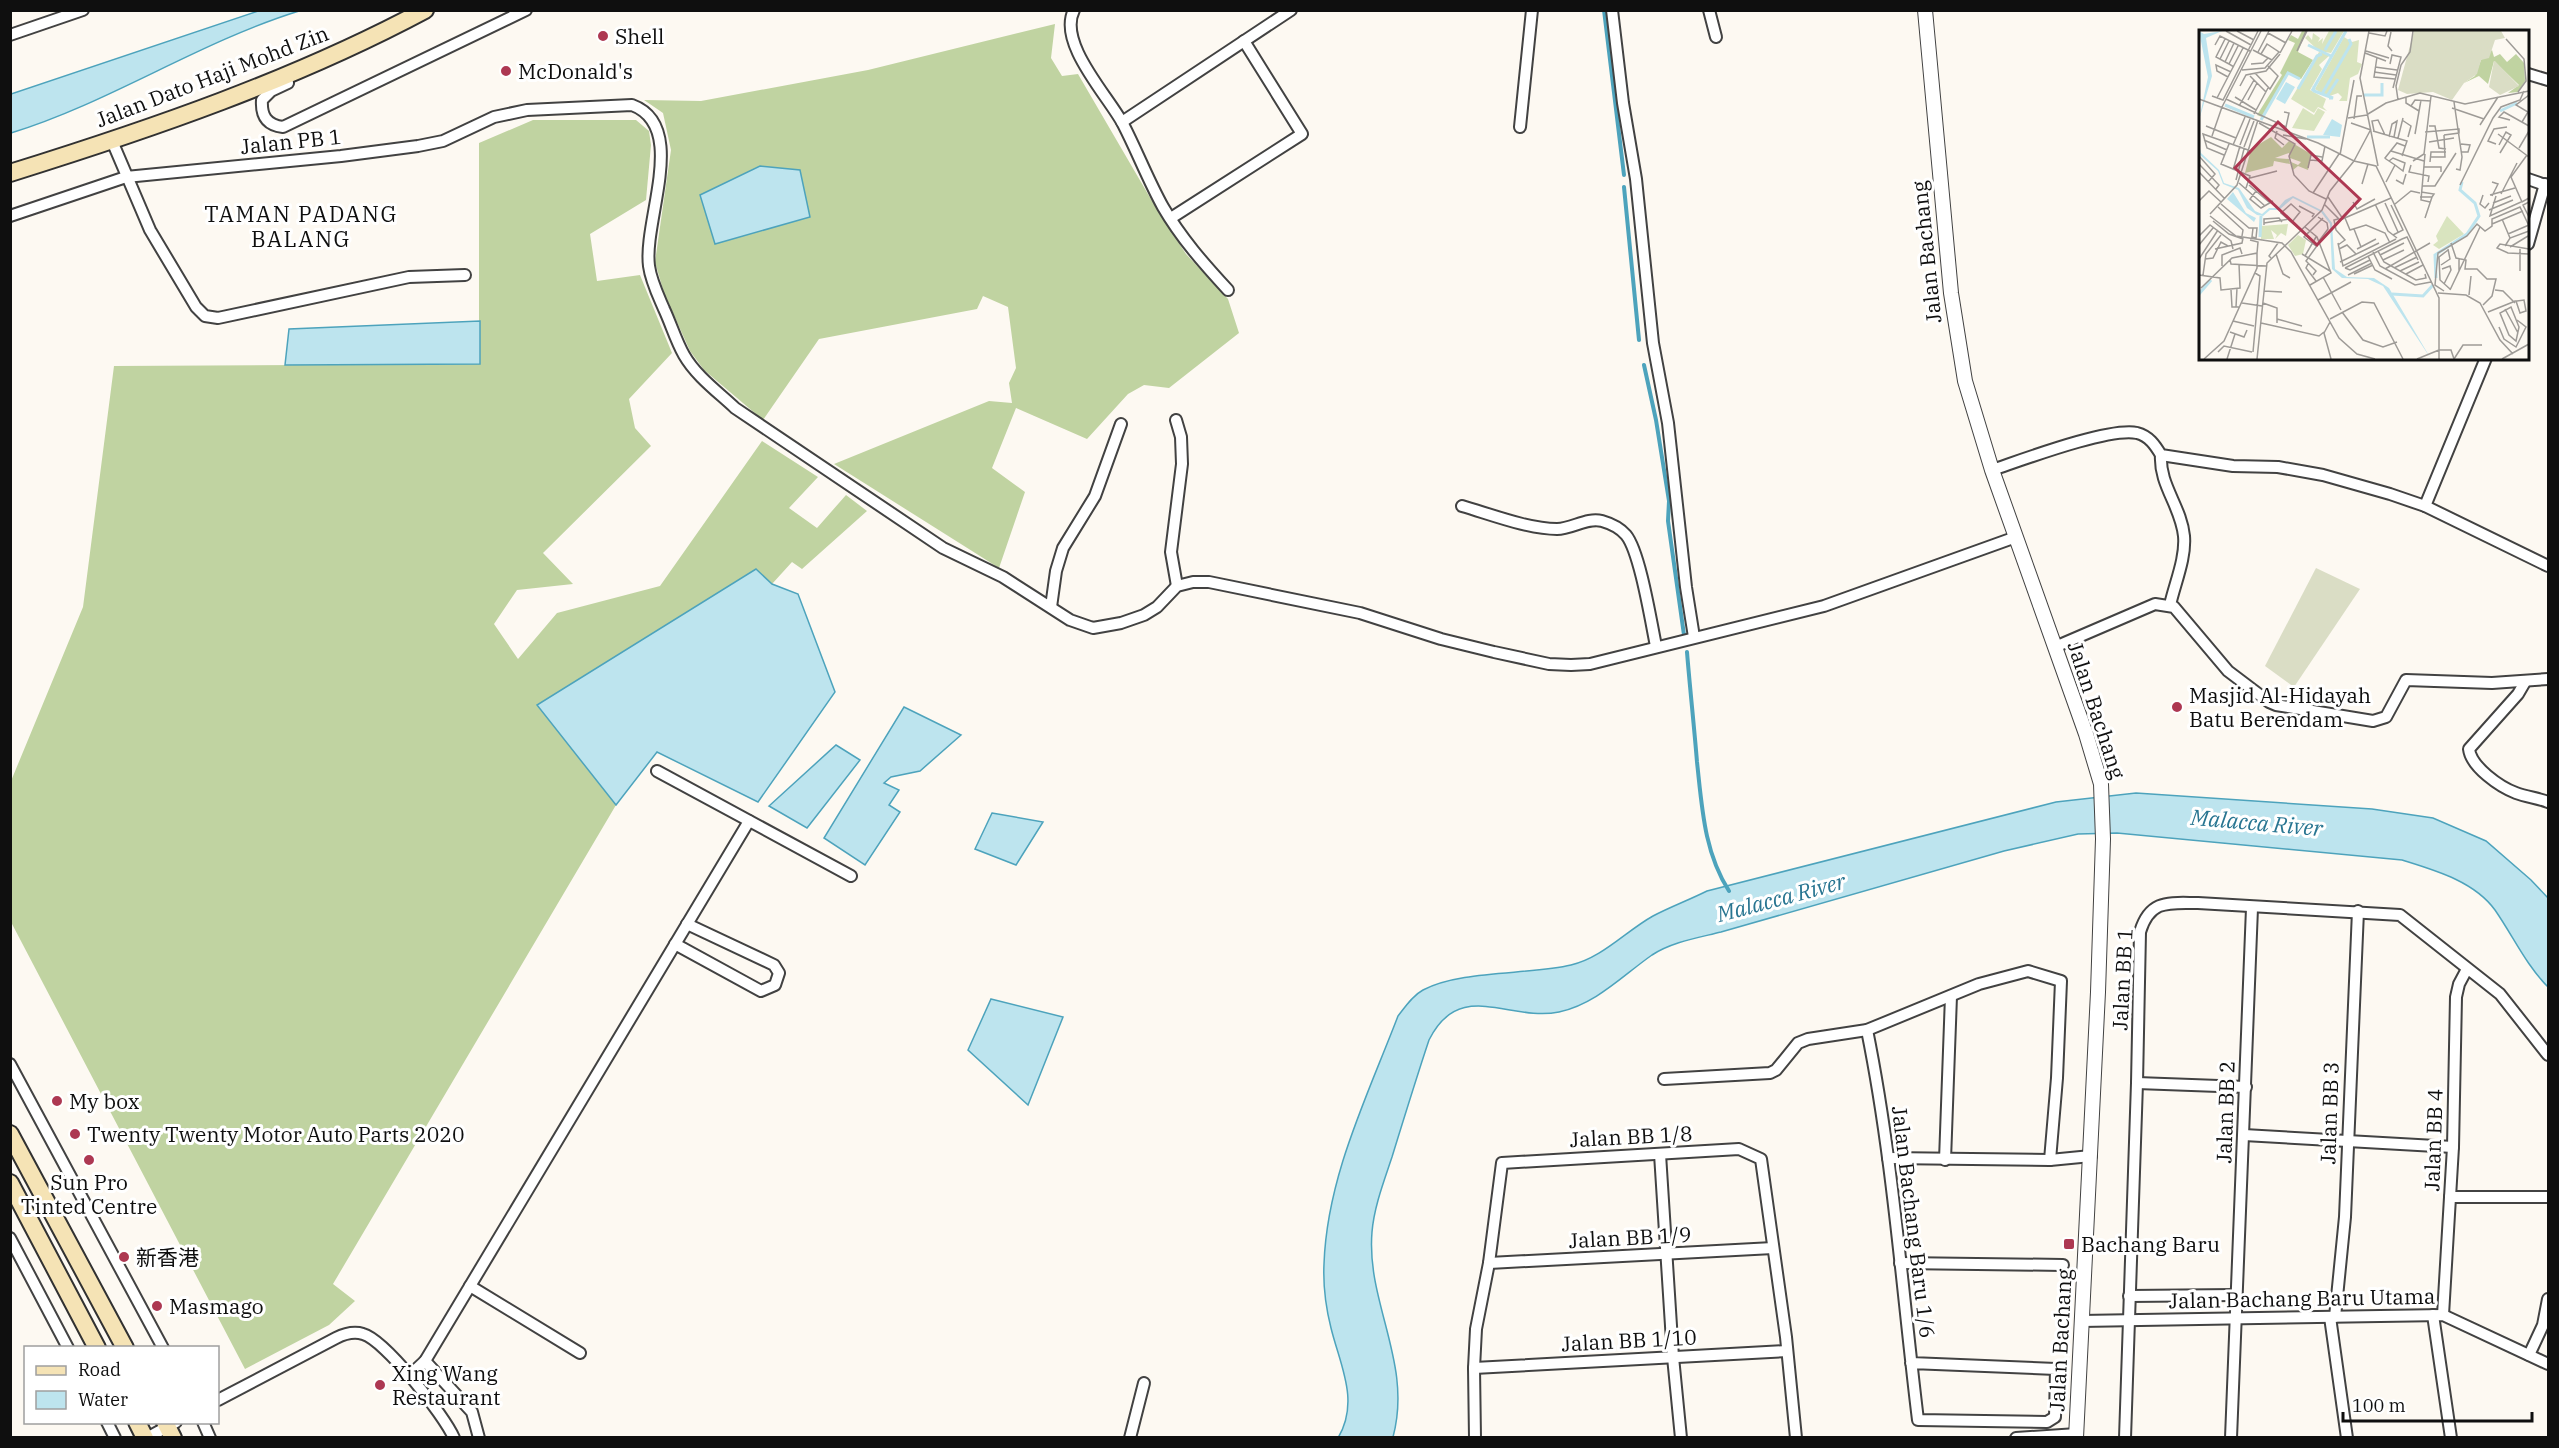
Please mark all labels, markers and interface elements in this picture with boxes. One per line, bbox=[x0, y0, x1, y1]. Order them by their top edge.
street label: Jalan Dato Haji Mohd Zin bbox=[92, 19, 332, 133]
place label: Shell bbox=[615, 22, 664, 50]
marker: Shell bbox=[596, 29, 610, 43]
inset map bbox=[2199, 30, 2529, 360]
place label: McDonald's bbox=[518, 57, 633, 85]
marker: McDonald's bbox=[499, 64, 513, 78]
street label: Jalan PB 1 bbox=[239, 122, 343, 160]
street label: Jalan Bachang bbox=[1905, 179, 1947, 324]
district label: TAMAN PADANG BALANG bbox=[204, 199, 398, 253]
street label: Jalan Bachang bbox=[2062, 638, 2133, 783]
place label: Masjid Al-Hidayah Batu Berendam bbox=[2189, 681, 2371, 733]
marker: Masjid Al-Hidayah Batu Berendam bbox=[2170, 700, 2184, 714]
water label: Malacca River bbox=[2189, 802, 2326, 842]
water label: Malacca River bbox=[1712, 866, 1850, 928]
street label: Jalan BB 1 bbox=[2105, 927, 2139, 1031]
street label: Jalan BB 2 bbox=[2209, 1060, 2241, 1164]
street label: Jalan BB 3 bbox=[2313, 1061, 2345, 1165]
place label: My box bbox=[69, 1087, 140, 1115]
street label: Jalan BB 4 bbox=[2417, 1088, 2449, 1192]
marker: My box bbox=[50, 1094, 64, 1108]
street label: Jalan Bachang Baru 1/6 bbox=[1886, 1104, 1942, 1340]
street label: Jalan BB 1/8 bbox=[1569, 1119, 1693, 1153]
place label: Twenty Twenty Motor Auto Parts 2020 bbox=[87, 1120, 465, 1148]
marker: Twenty Twenty Motor Auto Parts 2020 bbox=[68, 1127, 82, 1141]
marker: Sun Pro Tinted Centre bbox=[82, 1153, 96, 1167]
place label: Sun Pro Tinted Centre bbox=[21, 1168, 157, 1220]
street label: Jalan BB 1/9 bbox=[1568, 1220, 1692, 1254]
place label: Bachang Baru bbox=[2081, 1230, 2220, 1258]
marker: Bachang Baru bbox=[2062, 1237, 2076, 1251]
place label: 新香港 bbox=[136, 1243, 199, 1271]
marker: 新香港 bbox=[117, 1250, 131, 1264]
street label: Jalan Bachang bbox=[2042, 1267, 2078, 1412]
street label: Jalan Bachang Baru Utama bbox=[2168, 1282, 2436, 1314]
place label: Masmago bbox=[169, 1292, 264, 1320]
marker: Masmago bbox=[150, 1299, 164, 1313]
street label: Jalan BB 1/10 bbox=[1561, 1322, 1697, 1358]
legend bbox=[24, 1346, 219, 1424]
text: Road bbox=[78, 1358, 121, 1381]
place label: Xing Wang Restaurant bbox=[392, 1359, 501, 1411]
marker: Xing Wang Restaurant bbox=[373, 1378, 387, 1392]
scale bar bbox=[2343, 1385, 2532, 1423]
text: Water bbox=[78, 1388, 128, 1411]
text: 100 m bbox=[2352, 1394, 2406, 1417]

